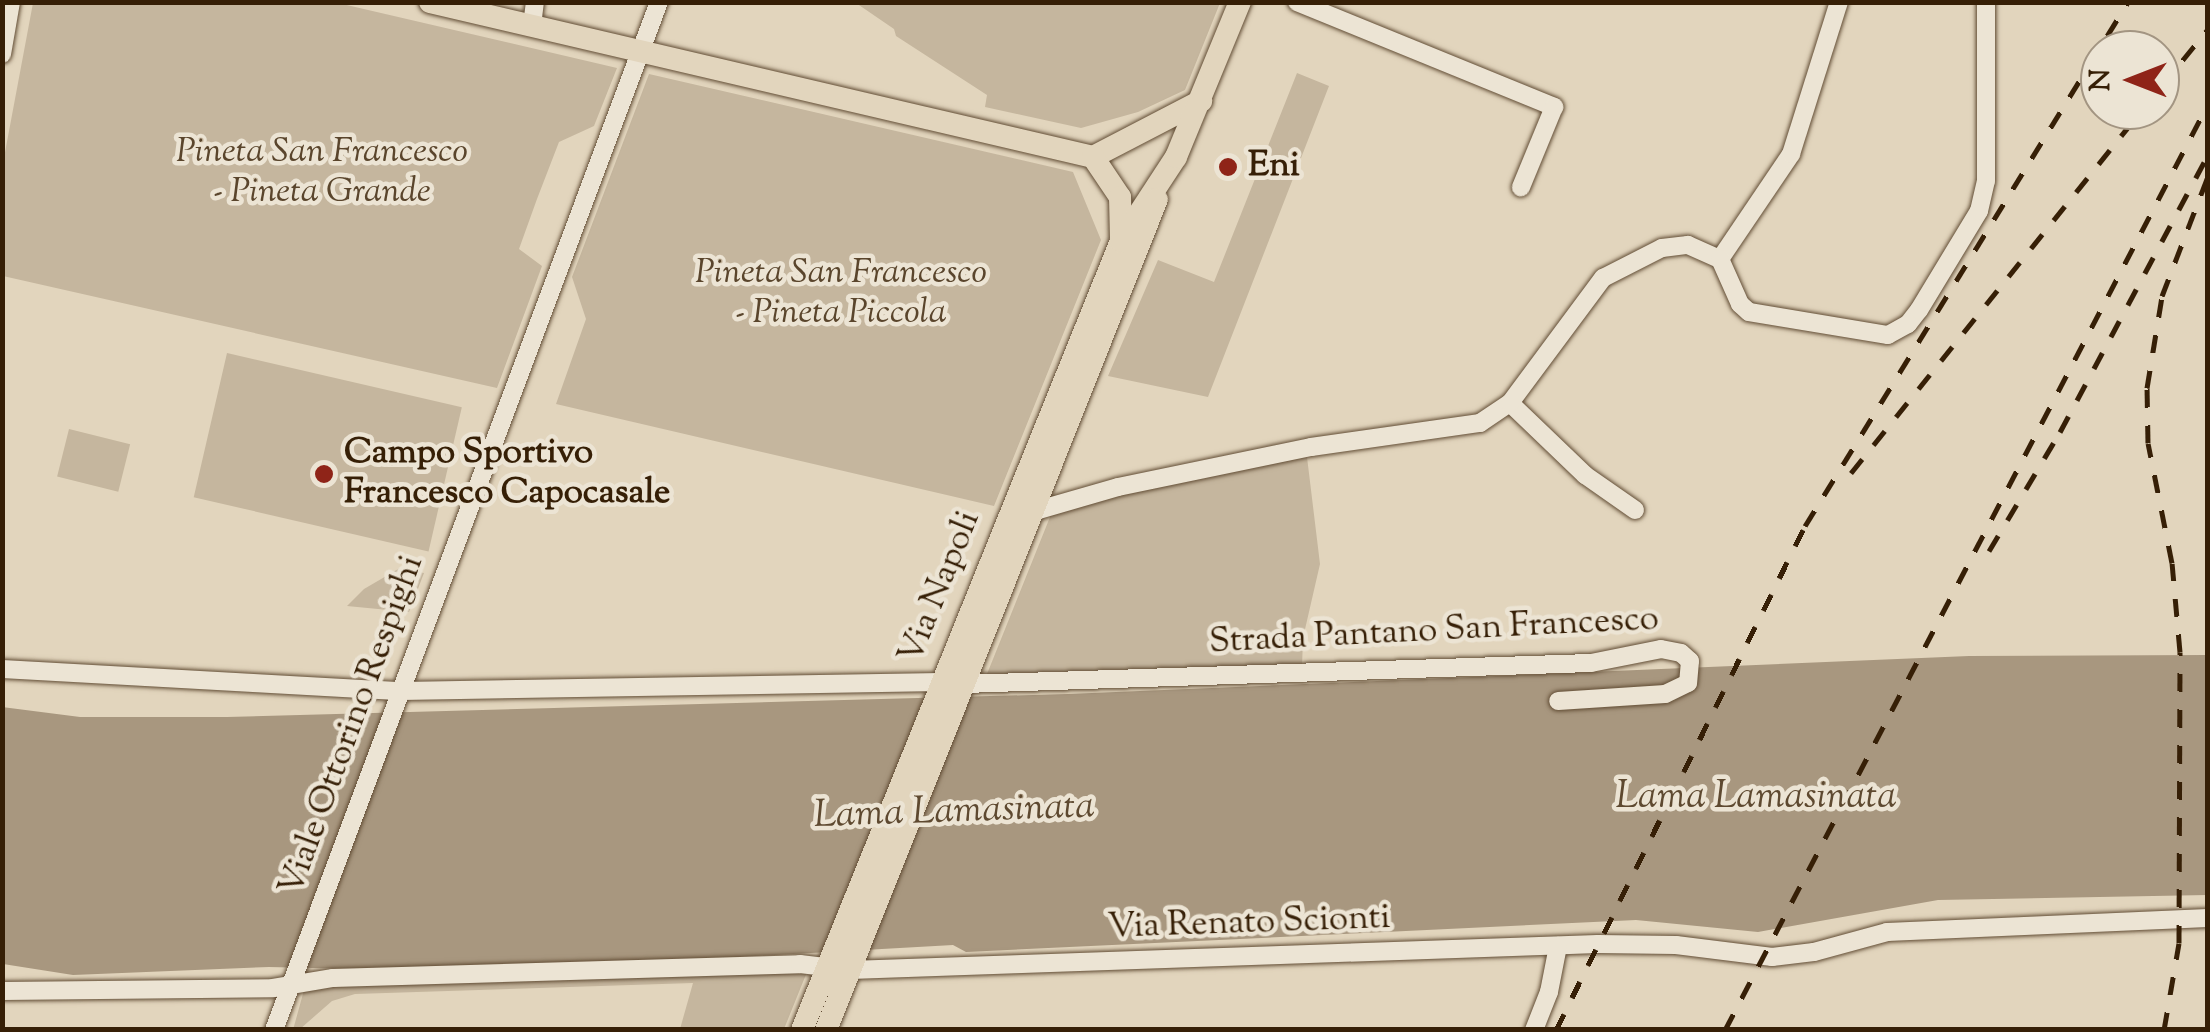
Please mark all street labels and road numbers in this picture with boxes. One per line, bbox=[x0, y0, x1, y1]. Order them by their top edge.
street label: Via Napoli bbox=[891, 505, 991, 671]
street label: Viale Ottorino Respighi bbox=[272, 550, 434, 902]
street label: Strada Pantano San Francesco bbox=[1208, 599, 1660, 665]
street label: Via Renato Scionti bbox=[1107, 898, 1391, 950]

